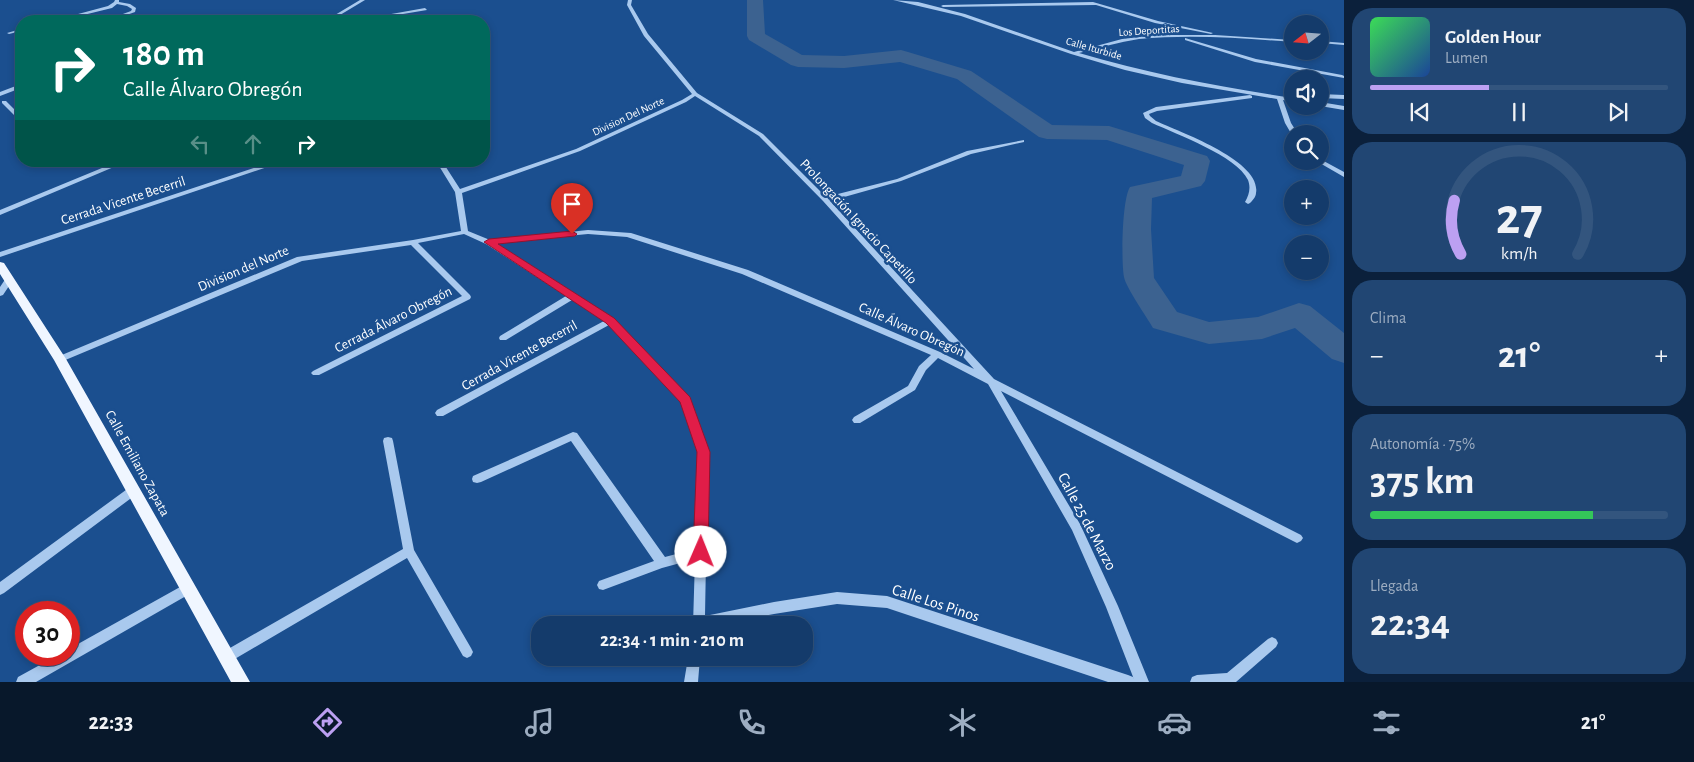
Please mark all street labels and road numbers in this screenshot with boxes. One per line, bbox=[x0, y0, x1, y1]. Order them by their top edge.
street label: Los Deportitas bbox=[1118, 23, 1180, 38]
street label: Calle Iturbide bbox=[1065, 35, 1123, 62]
street label: Division Del Norte bbox=[591, 95, 666, 138]
street label: Prolongación Ignacio Capetillo bbox=[797, 157, 920, 287]
street label: Cerrada Vicente Becerril bbox=[59, 174, 187, 228]
street label: Division del Norte bbox=[196, 243, 291, 294]
street label: Cerrada Álvaro Obregón bbox=[331, 282, 454, 356]
street label: Calle Álvaro Obregón bbox=[857, 298, 968, 360]
street label: Cerrada Vicente Becerril bbox=[459, 318, 580, 393]
street label: Calle Emiliano Zapata bbox=[102, 408, 172, 519]
street label: Calle 25 de Marzo bbox=[1055, 470, 1120, 573]
street label: Calle Los Pinos bbox=[890, 581, 981, 625]

